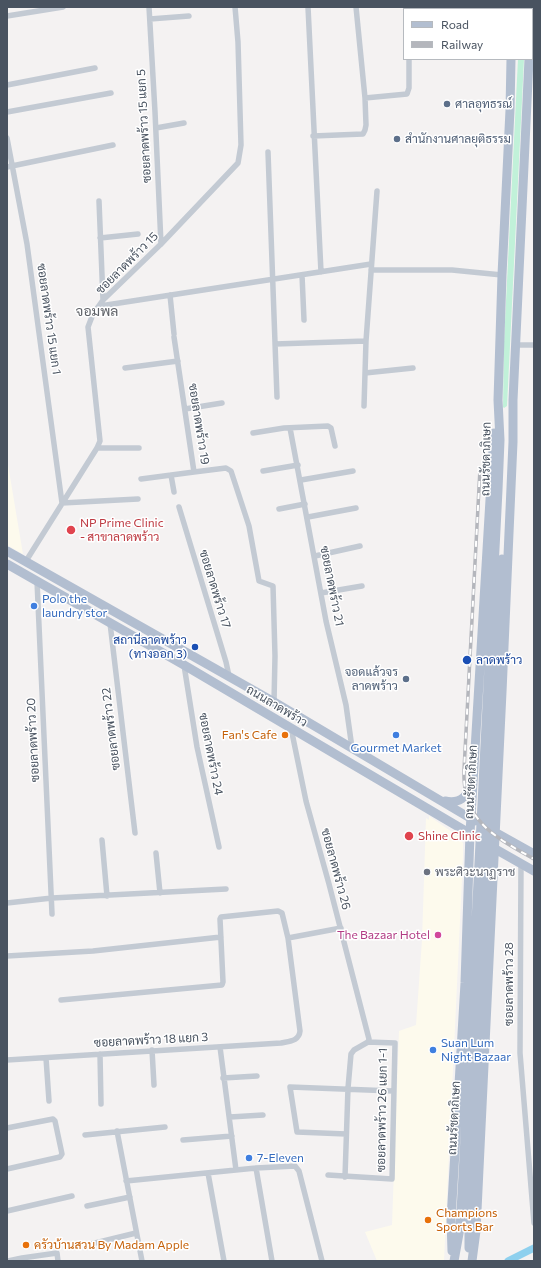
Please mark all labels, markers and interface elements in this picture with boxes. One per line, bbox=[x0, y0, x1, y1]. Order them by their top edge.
legend bbox=[403, 8, 533, 60]
text: Road bbox=[441, 17, 469, 31]
text: Railway bbox=[441, 37, 483, 51]
street label: ซอยลาดพร้าว 15 แยก 5 bbox=[134, 69, 154, 183]
place label: ศาลอุทธรณ์ bbox=[455, 97, 512, 111]
marker: ศาลอุทธรณ์ bbox=[442, 99, 452, 109]
place label: สำนักงานศาลยุติธรรม bbox=[405, 132, 511, 146]
marker: สำนักงานศาลยุติธรรม bbox=[392, 134, 402, 144]
street label: ซอยลาดพร้าว 15 bbox=[93, 229, 161, 297]
street label: ซอยลาดพร้าว 15 แยก 1 bbox=[34, 262, 64, 376]
district label: จอมพล bbox=[76, 303, 118, 319]
street label: ซอยลาดพร้าว 19 bbox=[185, 382, 213, 466]
street label: ถนนรัชดาภิเษก bbox=[478, 422, 494, 496]
place label: NP Prime Clinic - สาขาลาดพร้าว bbox=[80, 516, 164, 544]
marker: NP Prime Clinic - สาขาลาดพร้าว bbox=[65, 524, 77, 536]
street label: ซอยลาดพร้าว 21 bbox=[317, 545, 347, 627]
street label: ซอยลาดพร้าว 17 bbox=[196, 548, 234, 630]
place label: Polo the laundry stor bbox=[42, 592, 107, 620]
marker: Polo the laundry stor bbox=[29, 601, 39, 611]
place label: สถานีลาดพร้าว (ทางออก 3) bbox=[113, 633, 187, 661]
marker: สถานีลาดพร้าว (ทางออก 3) bbox=[190, 642, 200, 652]
place label: ลาดพร้าว bbox=[476, 653, 522, 667]
marker: ลาดพร้าว bbox=[461, 654, 473, 666]
place label: จอดแล้วจร ลาดพร้าว bbox=[345, 665, 398, 693]
marker: จอดแล้วจร ลาดพร้าว bbox=[401, 674, 411, 684]
street label: ถนนลาดพร้าว bbox=[244, 682, 310, 730]
street label: ซอยลาดพร้าว 22 bbox=[99, 687, 123, 771]
street label: ซอยลาดพร้าว 20 bbox=[24, 698, 42, 782]
street label: ซอยลาดพร้าว 24 bbox=[196, 712, 226, 796]
place label: Fan's Cafe bbox=[222, 728, 277, 742]
marker: Fan's Cafe bbox=[280, 730, 290, 740]
marker: Gourmet Market bbox=[391, 730, 401, 740]
place label: Gourmet Market bbox=[350, 741, 442, 755]
street label: ถนนรัชดาภิเษก bbox=[462, 744, 480, 820]
street label: ซอยลาดพร้าว 26 bbox=[318, 827, 354, 911]
place label: Shine Clinic bbox=[418, 829, 481, 843]
marker: Shine Clinic bbox=[403, 830, 415, 842]
place label: พระศิวะนาฏราช bbox=[435, 865, 515, 879]
marker: พระศิวะนาฏราช bbox=[422, 867, 432, 877]
place label: The Bazaar Hotel bbox=[337, 928, 430, 942]
marker: The Bazaar Hotel bbox=[433, 930, 443, 940]
street label: ซอยลาดพร้าว 28 bbox=[502, 942, 516, 1026]
street label: ซอยลาดพร้าว 18 แยก 3 bbox=[93, 1030, 209, 1050]
place label: Suan Lum Night Bazaar bbox=[441, 1036, 511, 1064]
marker: Suan Lum Night Bazaar bbox=[428, 1045, 438, 1055]
street label: ซอยลาดพร้าว 26 แยก 1-1 bbox=[374, 1048, 390, 1172]
street label: ถนนรัชดาภิเษก bbox=[445, 1080, 463, 1156]
place label: 7-Eleven bbox=[257, 1151, 304, 1165]
marker: 7-Eleven bbox=[244, 1153, 254, 1163]
place label: Champions Sports Bar bbox=[436, 1206, 498, 1234]
marker: Champions Sports Bar bbox=[423, 1215, 433, 1225]
place label: ครัวบ้านสวน By Madam Apple bbox=[34, 1238, 189, 1252]
marker: ครัวบ้านสวน By Madam Apple bbox=[21, 1240, 31, 1250]

